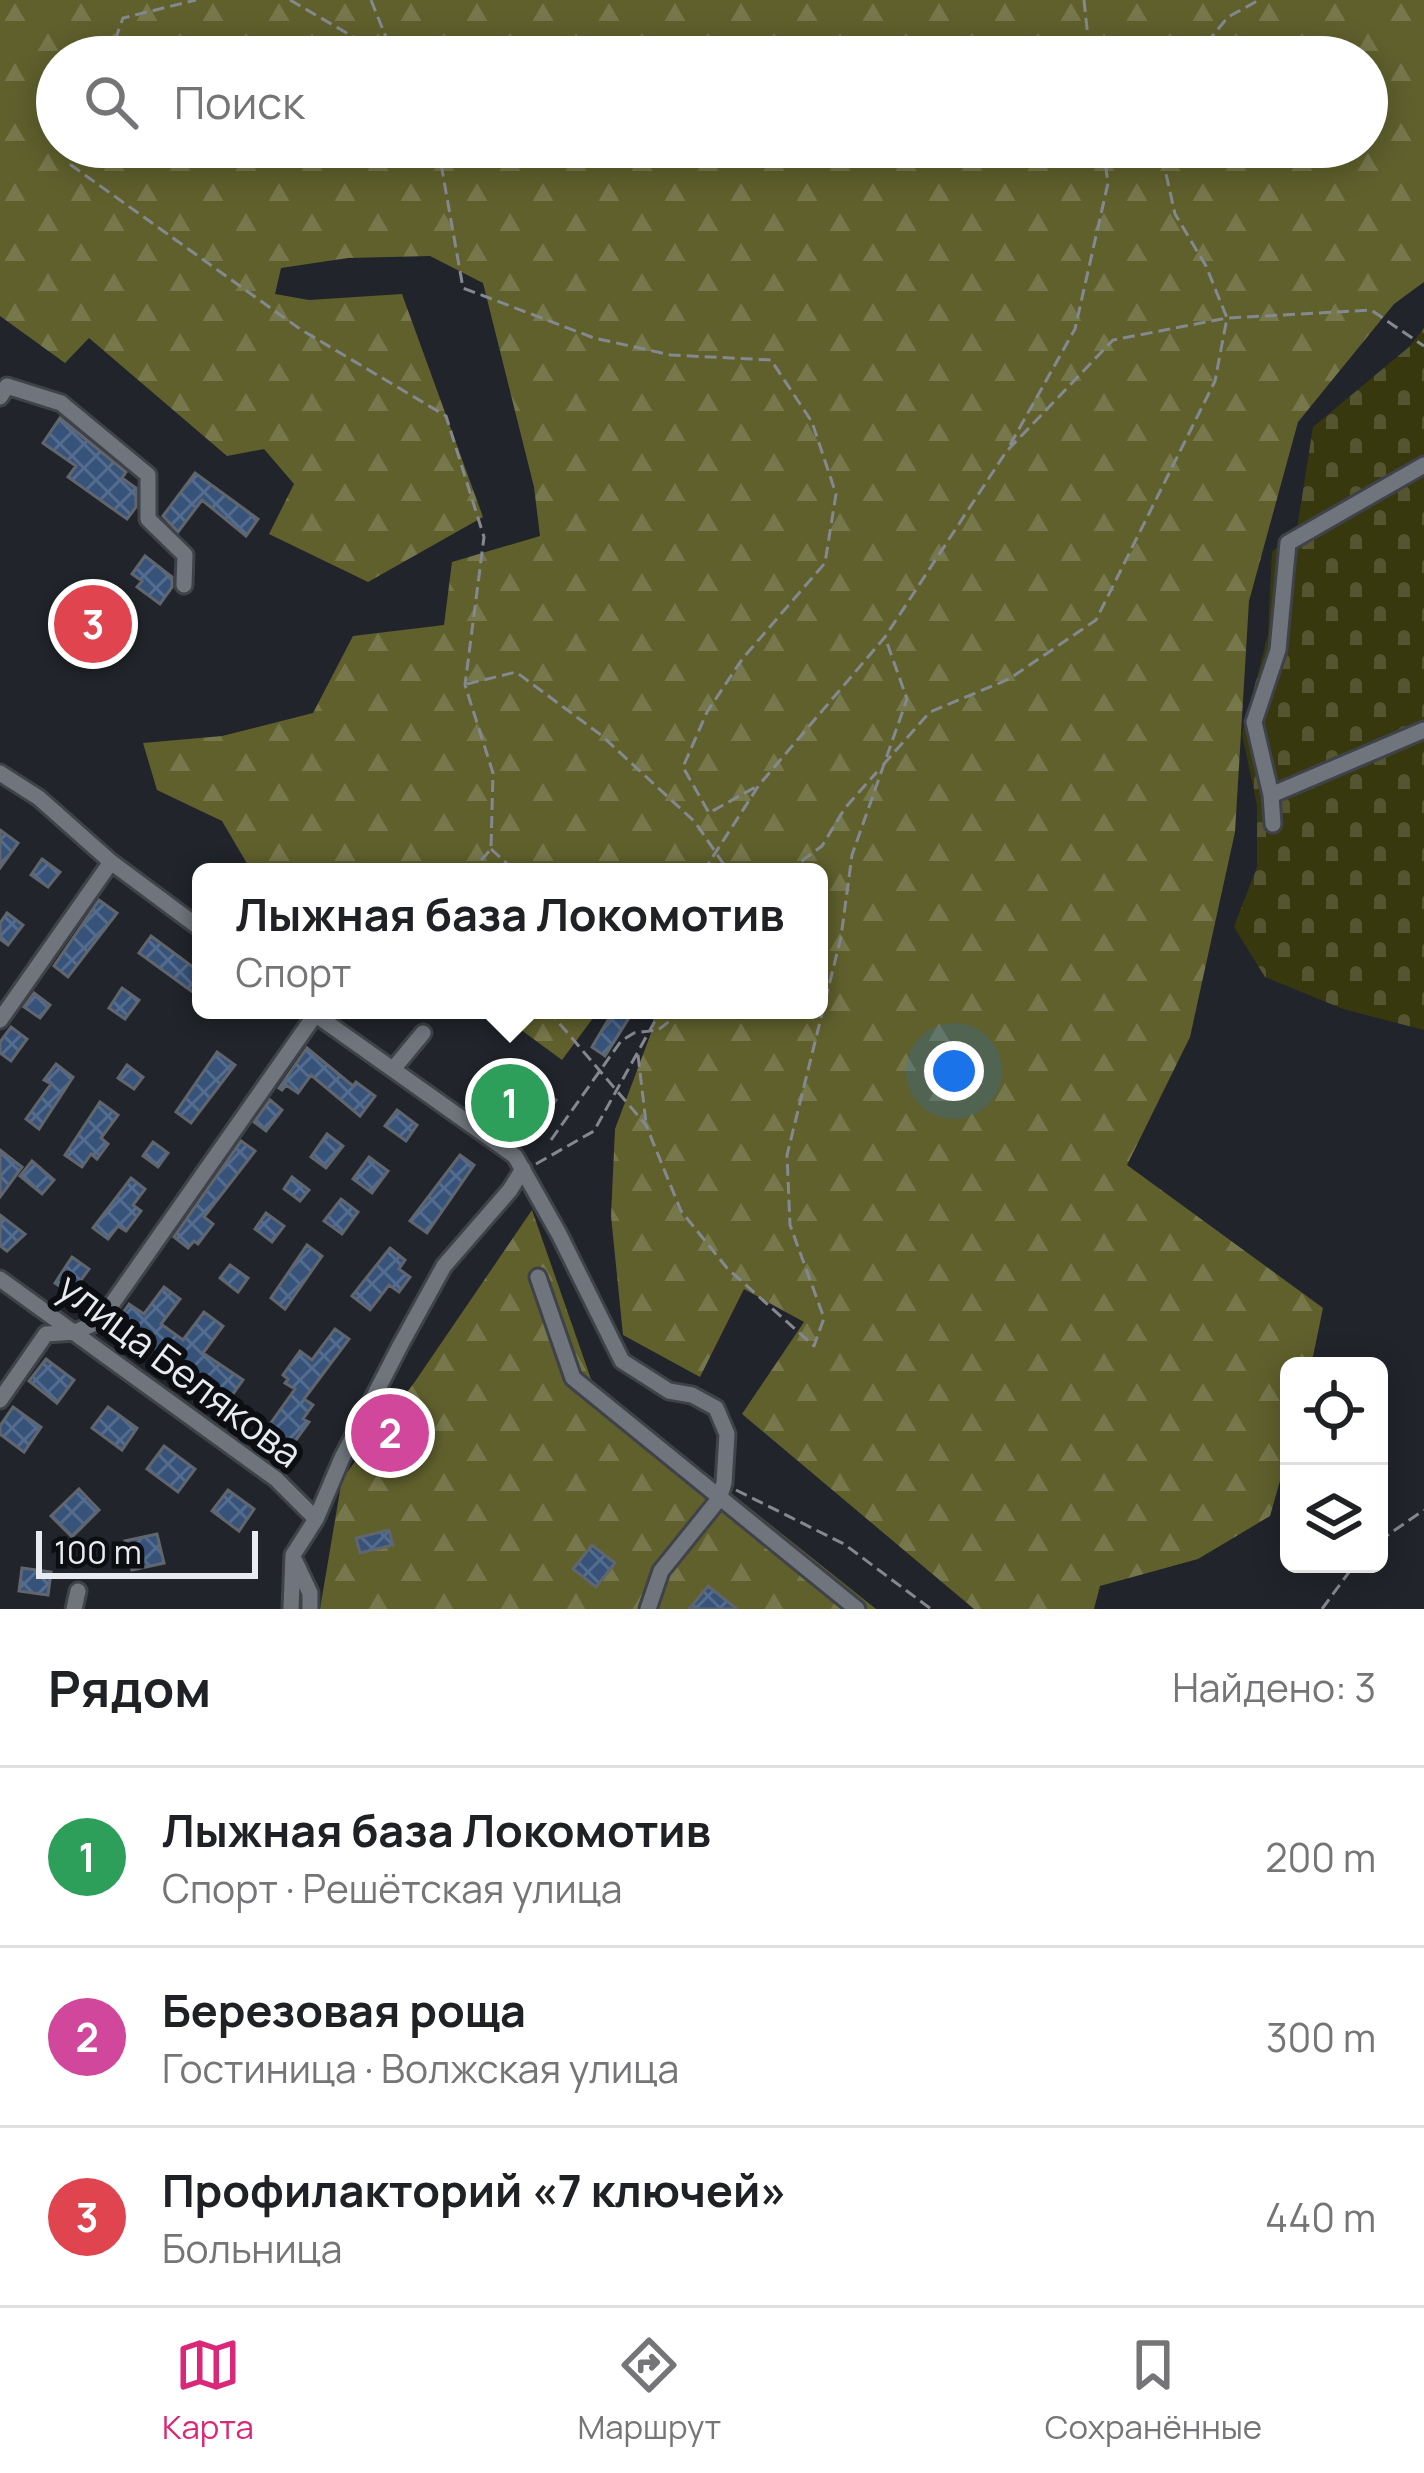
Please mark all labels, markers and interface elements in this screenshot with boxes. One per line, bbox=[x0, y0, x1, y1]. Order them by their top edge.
search box bbox=[36, 36, 1388, 168]
icon: search bbox=[78, 69, 144, 135]
text: Поиск bbox=[174, 71, 305, 133]
pin: 3 bbox=[54, 579, 132, 669]
popup bbox=[192, 863, 828, 1019]
text: Лыжная база Локомотив bbox=[236, 883, 784, 945]
text: Спорт bbox=[236, 945, 352, 999]
your location bbox=[924, 1041, 984, 1101]
pin: 1 bbox=[471, 1058, 549, 1148]
street label: улица Белякова bbox=[47, 1260, 314, 1479]
map controls bbox=[1280, 1357, 1388, 1573]
button: locate bbox=[1280, 1357, 1388, 1465]
pin: 2 bbox=[351, 1388, 429, 1478]
button: layers bbox=[1280, 1465, 1388, 1573]
scale bar bbox=[36, 1525, 258, 1578]
text: 100 m bbox=[54, 1529, 142, 1574]
text: Рядом bbox=[48, 1653, 211, 1722]
text: Найдено: 3 bbox=[1172, 1660, 1376, 1714]
text: Лыжная база Локомотив bbox=[162, 1799, 711, 1861]
text: 1 bbox=[78, 1830, 96, 1884]
text: 200 m bbox=[1265, 1830, 1376, 1884]
text: Спорт · Решётская улица bbox=[162, 1861, 622, 1915]
text: Березовая роща bbox=[162, 1979, 526, 2041]
text: 2 bbox=[75, 2010, 99, 2064]
text: 300 m bbox=[1266, 2010, 1376, 2064]
text: Гостиница · Волжская улица bbox=[162, 2041, 679, 2095]
text: Профилакторий «7 ключей» bbox=[162, 2159, 787, 2221]
text: 3 bbox=[76, 2190, 98, 2244]
text: 440 m bbox=[1265, 2190, 1376, 2244]
text: Больница bbox=[162, 2221, 342, 2275]
tab: Карта bbox=[162, 2332, 254, 2449]
tab: Маршрут bbox=[577, 2332, 721, 2449]
tab: Сохранённые bbox=[1045, 2332, 1262, 2449]

